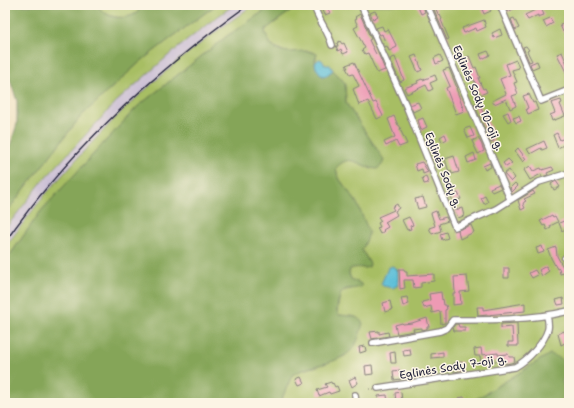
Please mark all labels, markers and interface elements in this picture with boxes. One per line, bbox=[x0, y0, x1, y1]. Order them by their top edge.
street label: Eglinės Sodų 10-oji g. bbox=[449, 43, 507, 153]
street label: Eglinės Sodų g. bbox=[421, 130, 465, 210]
street label: Eglinės Sodų 7-oji g. bbox=[398, 351, 508, 383]

